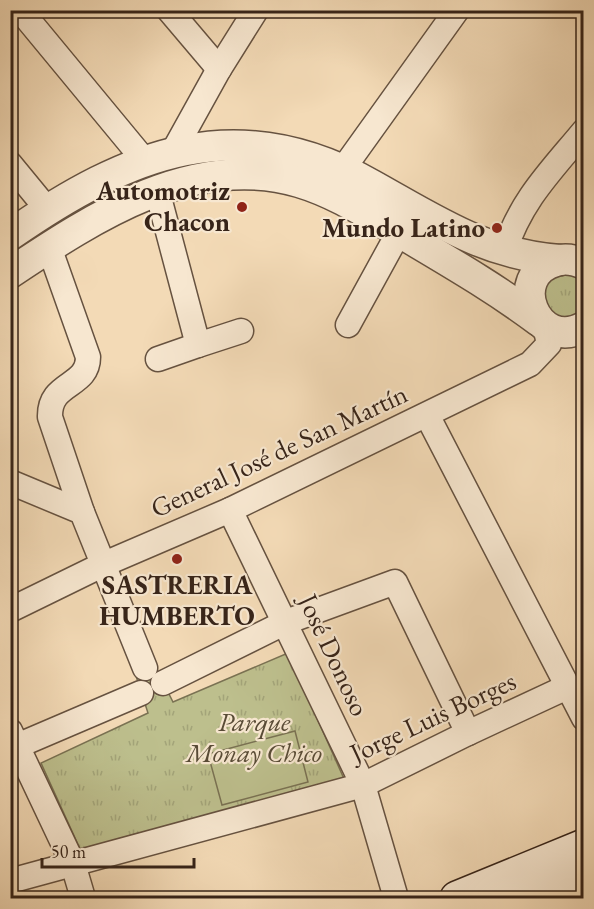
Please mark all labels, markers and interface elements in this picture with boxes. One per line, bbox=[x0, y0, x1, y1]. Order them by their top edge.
place label: Automotriz Chacon bbox=[95, 173, 230, 239]
marker: Automotriz Chacon bbox=[235, 200, 249, 214]
place label: Mundo Latino bbox=[322, 210, 485, 245]
marker: Mundo Latino bbox=[490, 221, 504, 235]
street label: General José de San Martín bbox=[145, 376, 413, 525]
marker: SASTRERIA HUMBERTO bbox=[170, 552, 184, 566]
place label: SASTRERIA HUMBERTO bbox=[99, 567, 255, 633]
street label: José Donoso bbox=[290, 586, 378, 721]
street label: Jorge Luis Borges bbox=[342, 663, 521, 771]
park label: Parque Monay Chico bbox=[184, 704, 322, 770]
scale bar bbox=[42, 831, 194, 869]
text: 50 m bbox=[51, 840, 86, 863]

